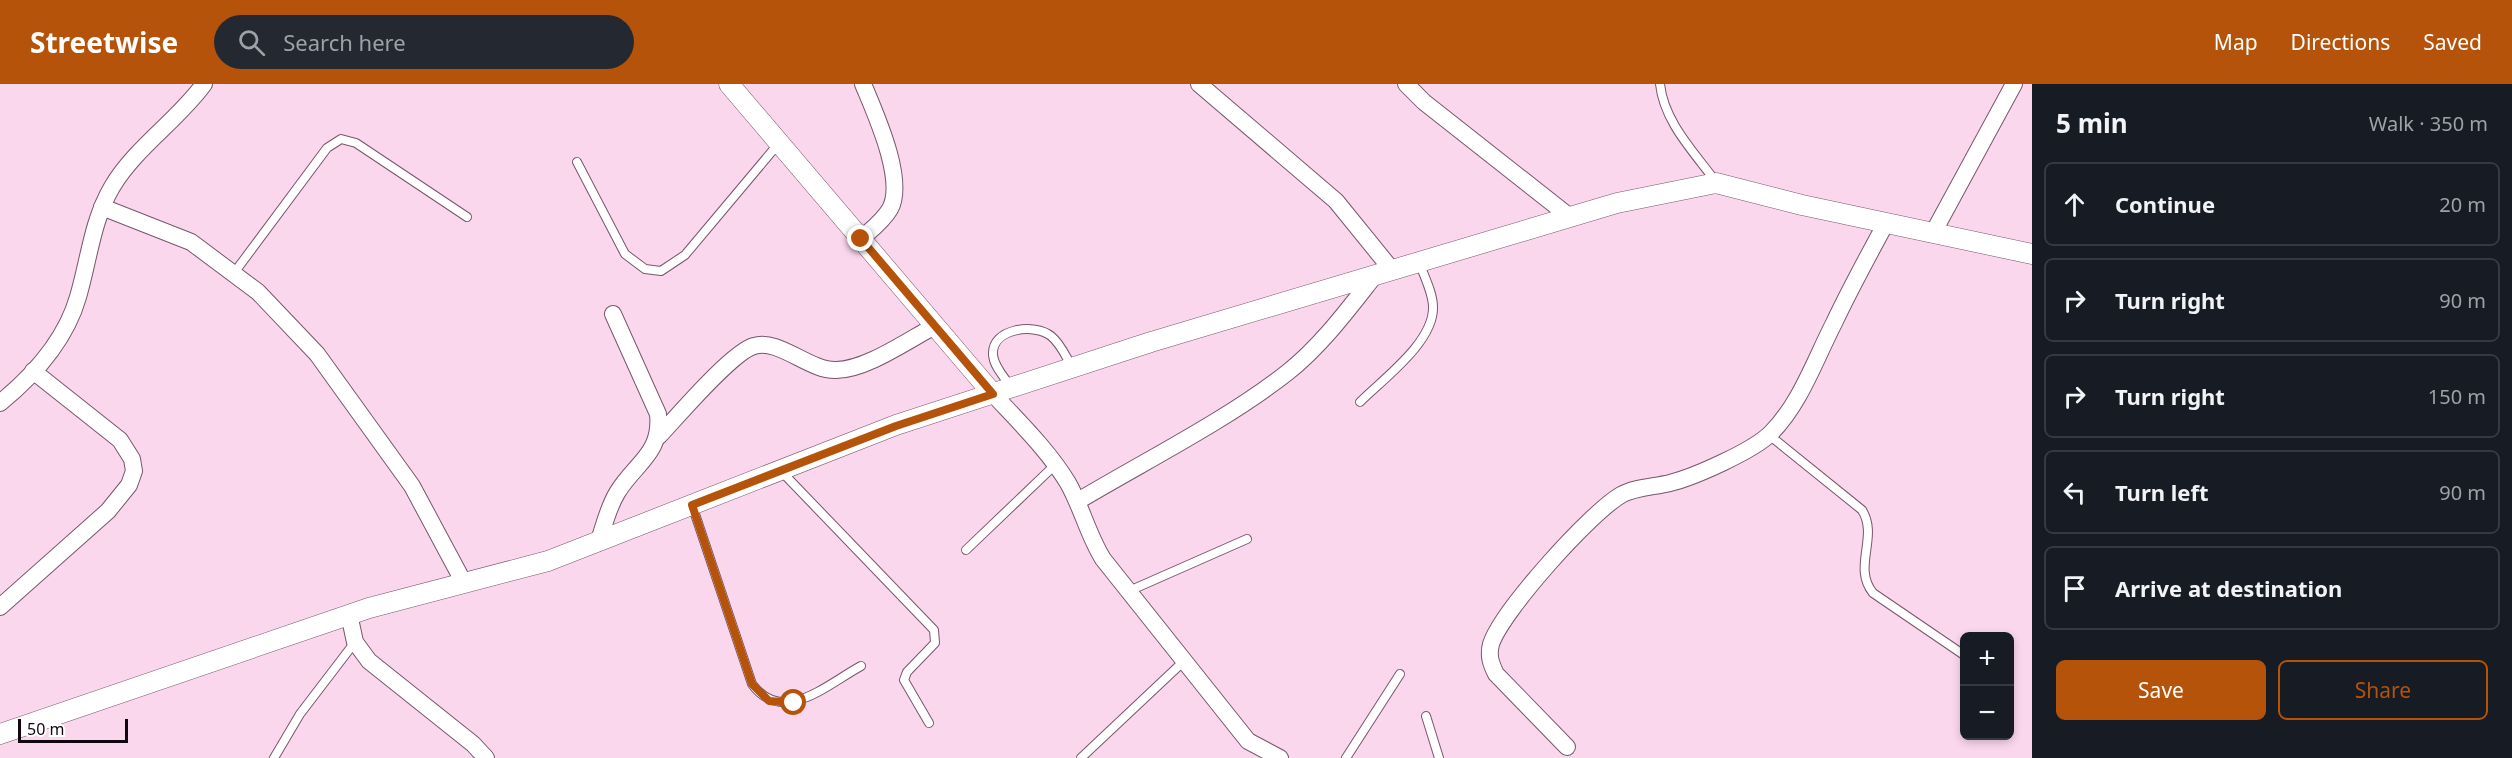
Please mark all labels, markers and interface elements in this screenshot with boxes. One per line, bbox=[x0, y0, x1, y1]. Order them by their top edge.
search box bbox=[214, 15, 634, 69]
text: Streetwise bbox=[30, 23, 178, 61]
icon: search bbox=[235, 26, 268, 59]
text: Search here bbox=[283, 27, 406, 57]
text: Map bbox=[2214, 28, 2258, 56]
text: Directions bbox=[2291, 28, 2390, 56]
text: Saved bbox=[2423, 28, 2482, 56]
text: 5 min bbox=[2056, 105, 2128, 141]
text: Walk · 350 m bbox=[2369, 110, 2488, 137]
icon: ahead bbox=[2058, 188, 2091, 221]
text: Continue bbox=[2115, 189, 2215, 219]
text: 20 m bbox=[2439, 191, 2486, 218]
route end bbox=[847, 225, 873, 251]
icon: right bbox=[2058, 284, 2091, 317]
text: Turn right bbox=[2115, 285, 2225, 315]
text: 90 m bbox=[2439, 287, 2486, 314]
icon: right bbox=[2058, 380, 2091, 413]
text: Turn right bbox=[2115, 381, 2225, 411]
text: 150 m bbox=[2428, 383, 2486, 410]
icon: left bbox=[2058, 476, 2091, 509]
text: Turn left bbox=[2115, 477, 2209, 507]
text: 90 m bbox=[2439, 479, 2486, 506]
icon: arrive bbox=[2058, 572, 2091, 605]
text: Arrive at destination bbox=[2115, 573, 2342, 603]
map controls bbox=[1960, 632, 2014, 740]
button: + bbox=[1960, 632, 2014, 686]
button: Save bbox=[2056, 660, 2266, 720]
button: Share bbox=[2278, 660, 2488, 720]
button: − bbox=[1960, 686, 2014, 740]
route start bbox=[780, 689, 806, 715]
scale bar bbox=[18, 716, 128, 744]
text: 50 m bbox=[27, 718, 64, 740]

